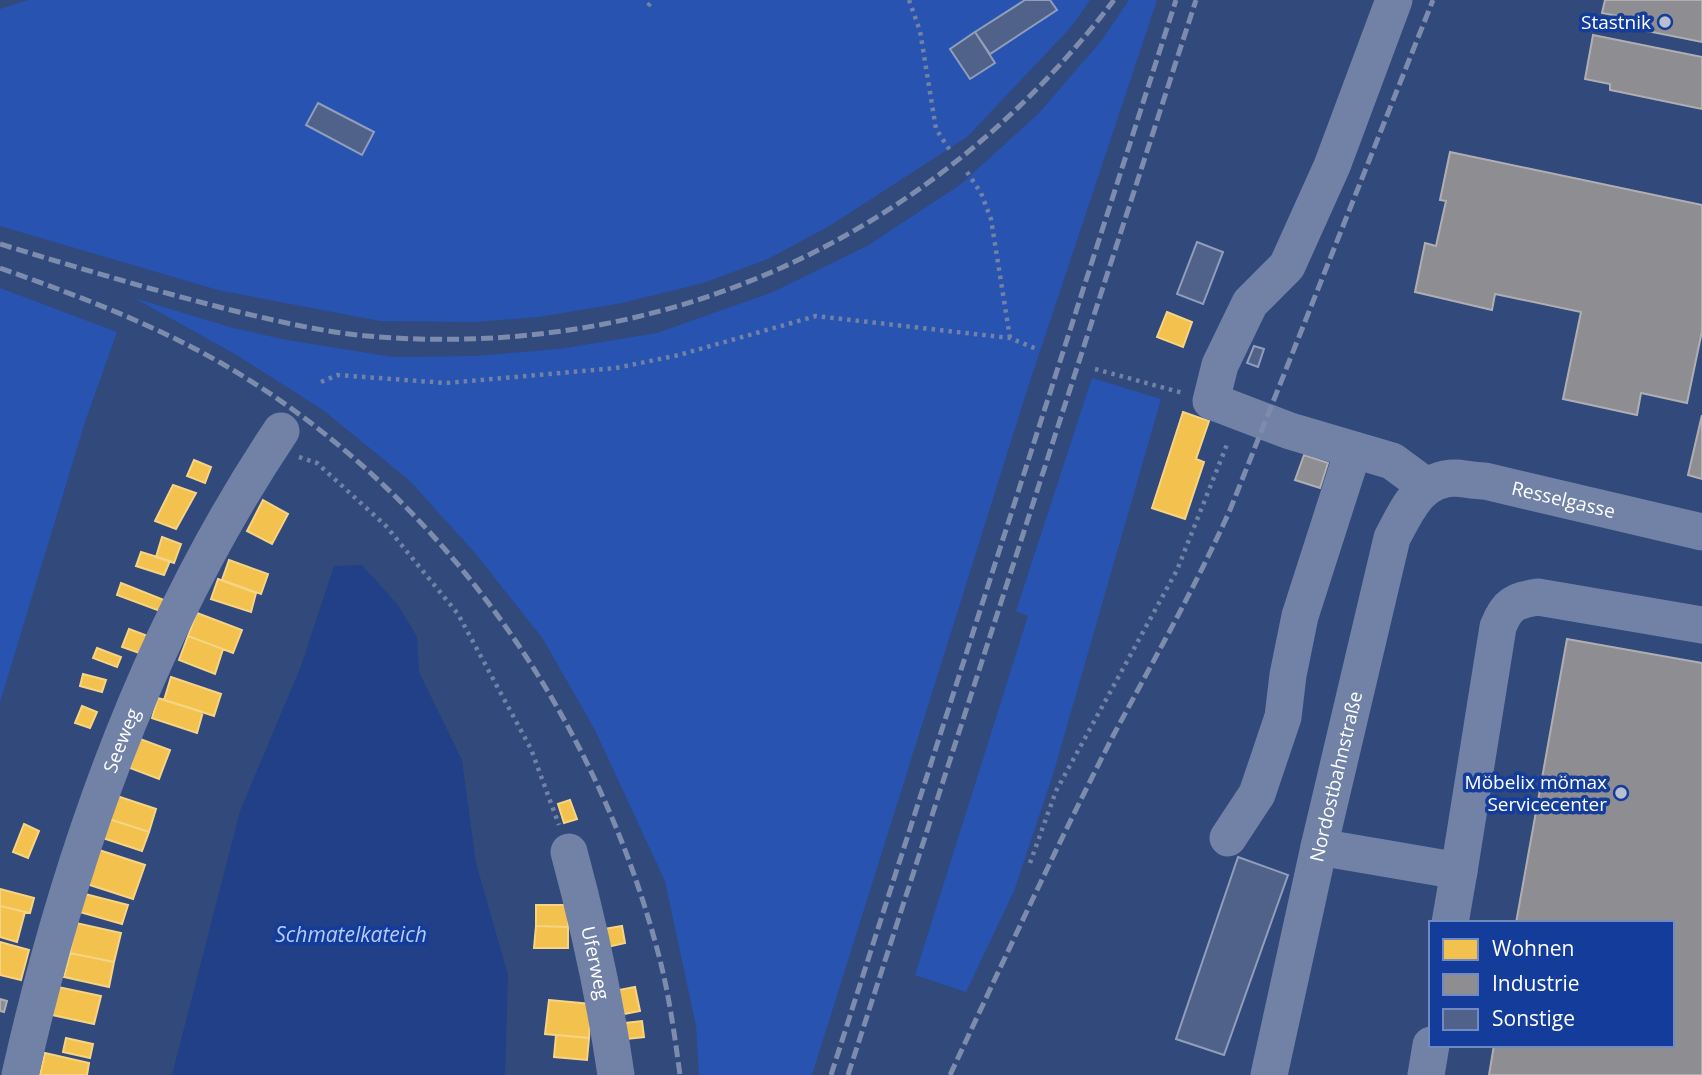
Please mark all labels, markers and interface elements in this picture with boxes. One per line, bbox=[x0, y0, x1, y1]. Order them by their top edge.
place label: Stastnik bbox=[1581, 9, 1651, 35]
marker: Stastnik bbox=[1657, 14, 1673, 30]
street label: Resselgasse bbox=[1509, 475, 1618, 524]
street label: Nordostbahnstraße bbox=[1303, 688, 1368, 864]
street label: Seeweg bbox=[97, 704, 146, 776]
place label: Möbelix mömax Servicecenter bbox=[1465, 769, 1607, 817]
marker: Möbelix mömax Servicecenter bbox=[1613, 785, 1629, 801]
water label: Schmatelkateich bbox=[275, 920, 427, 948]
legend bbox=[1429, 921, 1674, 1047]
street label: Uferweg bbox=[575, 924, 616, 1002]
text: Wohnen bbox=[1492, 934, 1574, 962]
text: Industrie bbox=[1492, 969, 1580, 997]
text: Sonstige bbox=[1492, 1004, 1575, 1032]

